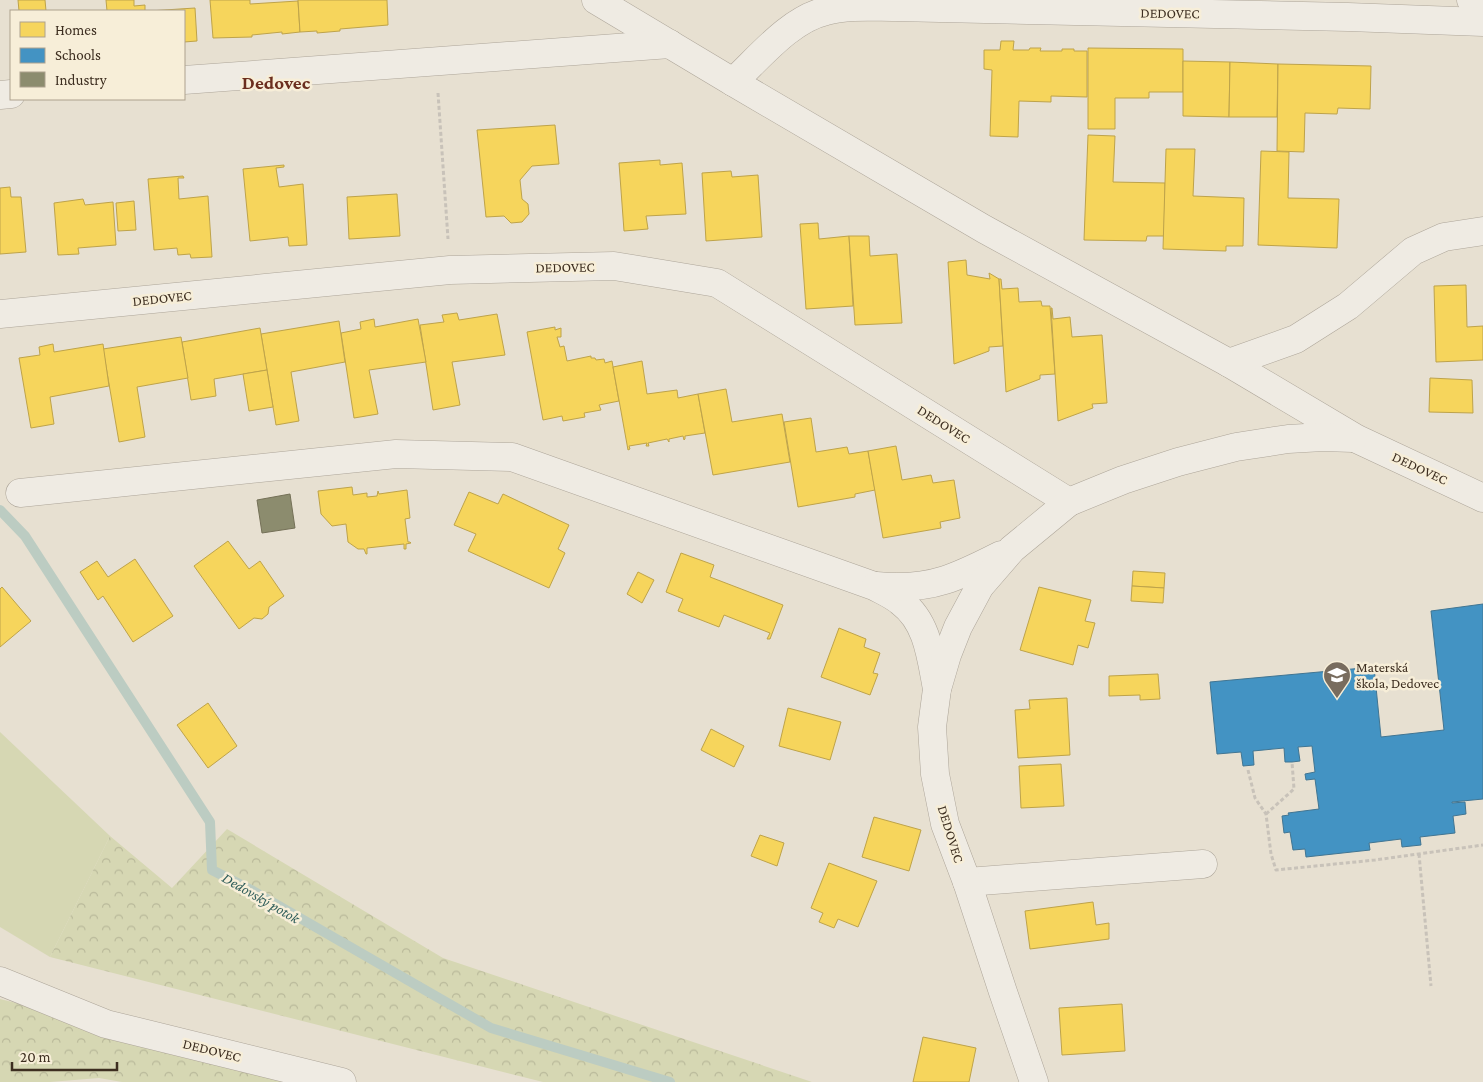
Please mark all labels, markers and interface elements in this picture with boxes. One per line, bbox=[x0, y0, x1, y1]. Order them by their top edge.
street label: DEDOVEC bbox=[1140, 4, 1200, 22]
legend bbox=[10, 10, 185, 100]
text: Homes bbox=[55, 22, 97, 38]
text: Schools bbox=[55, 47, 101, 63]
text: Industry bbox=[55, 72, 107, 89]
district label: Dedovec bbox=[242, 72, 311, 93]
street label: DEDOVEC bbox=[535, 258, 595, 276]
street label: DEDOVEC bbox=[132, 287, 192, 309]
street label: DEDOVEC bbox=[915, 402, 973, 446]
street label: DEDOVEC bbox=[1390, 448, 1450, 488]
place label: Materská škola, Dedovec bbox=[1356, 659, 1439, 691]
school or university icon: Materská škola, Dedovec bbox=[1322, 660, 1352, 699]
street label: DEDOVEC bbox=[935, 803, 967, 865]
water label: Dedovský potok bbox=[219, 869, 304, 928]
street label: DEDOVEC bbox=[181, 1035, 243, 1065]
scale bar bbox=[12, 1040, 118, 1072]
text: 20 m bbox=[20, 1049, 51, 1065]

